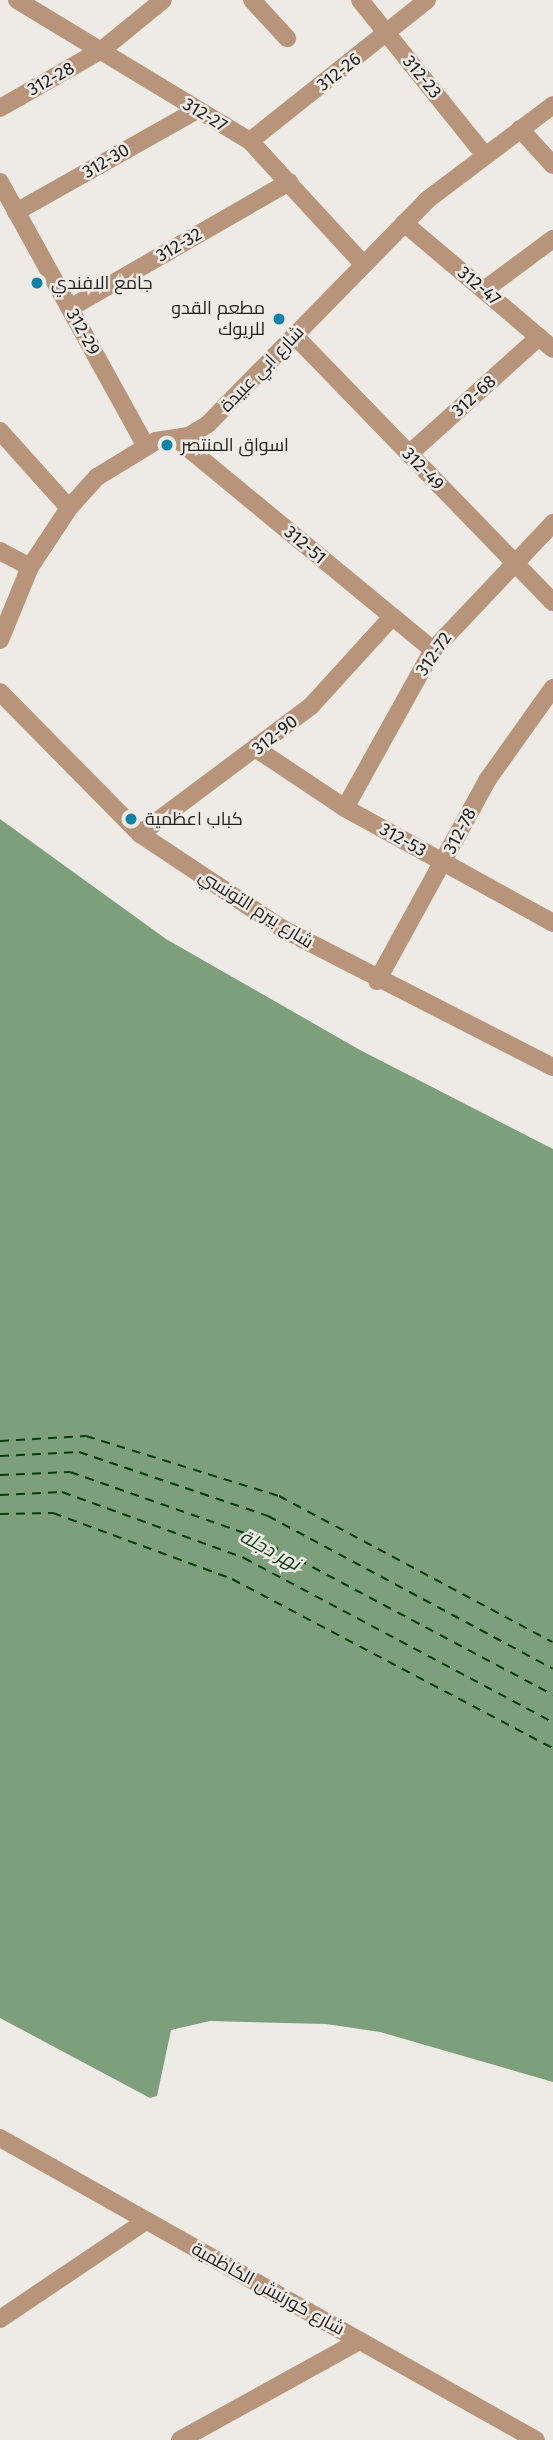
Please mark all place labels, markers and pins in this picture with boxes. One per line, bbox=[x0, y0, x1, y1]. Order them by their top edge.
place label: جامع الافندي bbox=[51, 272, 152, 294]
marker: جامع الافندي bbox=[29, 275, 45, 291]
place label: مطعم القدو للريوك bbox=[171, 298, 265, 340]
marker: مطعم القدو للريوك bbox=[271, 311, 287, 327]
place label: اسواق المنتصر bbox=[181, 434, 289, 456]
marker: اسواق المنتصر bbox=[159, 437, 175, 453]
place label: كباب اعظمية bbox=[145, 808, 243, 830]
marker: كباب اعظمية bbox=[123, 811, 139, 827]

